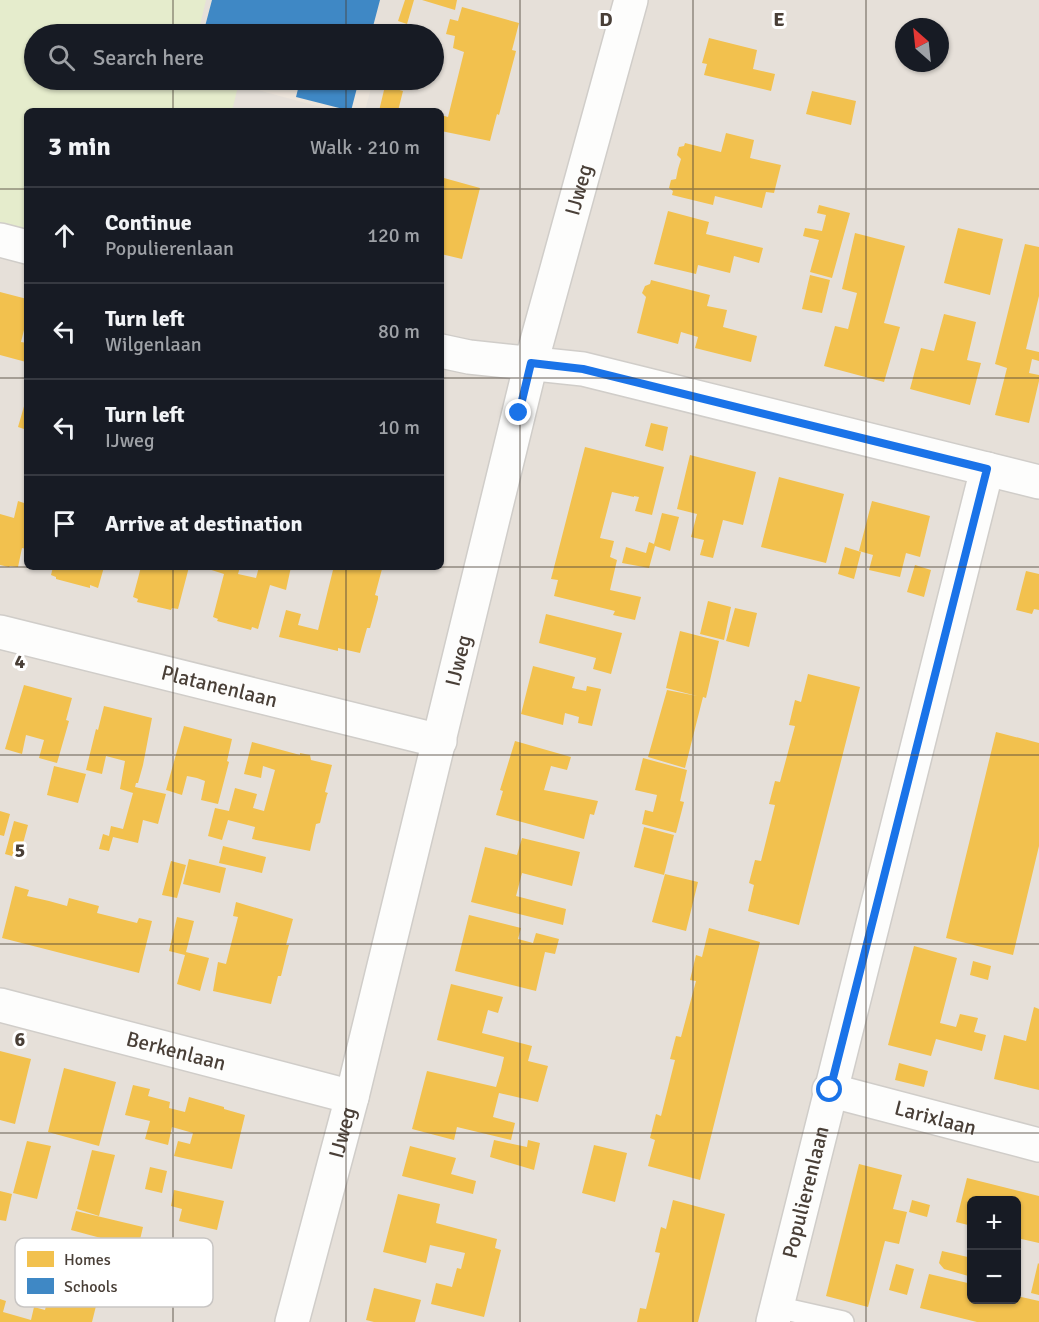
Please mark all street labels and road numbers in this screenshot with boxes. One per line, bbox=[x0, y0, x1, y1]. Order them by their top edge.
street label: IJweg bbox=[559, 161, 598, 218]
street label: IJweg bbox=[440, 632, 477, 689]
street label: Platanenlaan bbox=[158, 659, 280, 713]
street label: Berkenlaan bbox=[123, 1026, 229, 1077]
street label: Larixlaan bbox=[892, 1095, 979, 1141]
street label: IJweg bbox=[323, 1104, 362, 1161]
street label: Populierenlaan bbox=[777, 1123, 835, 1261]

